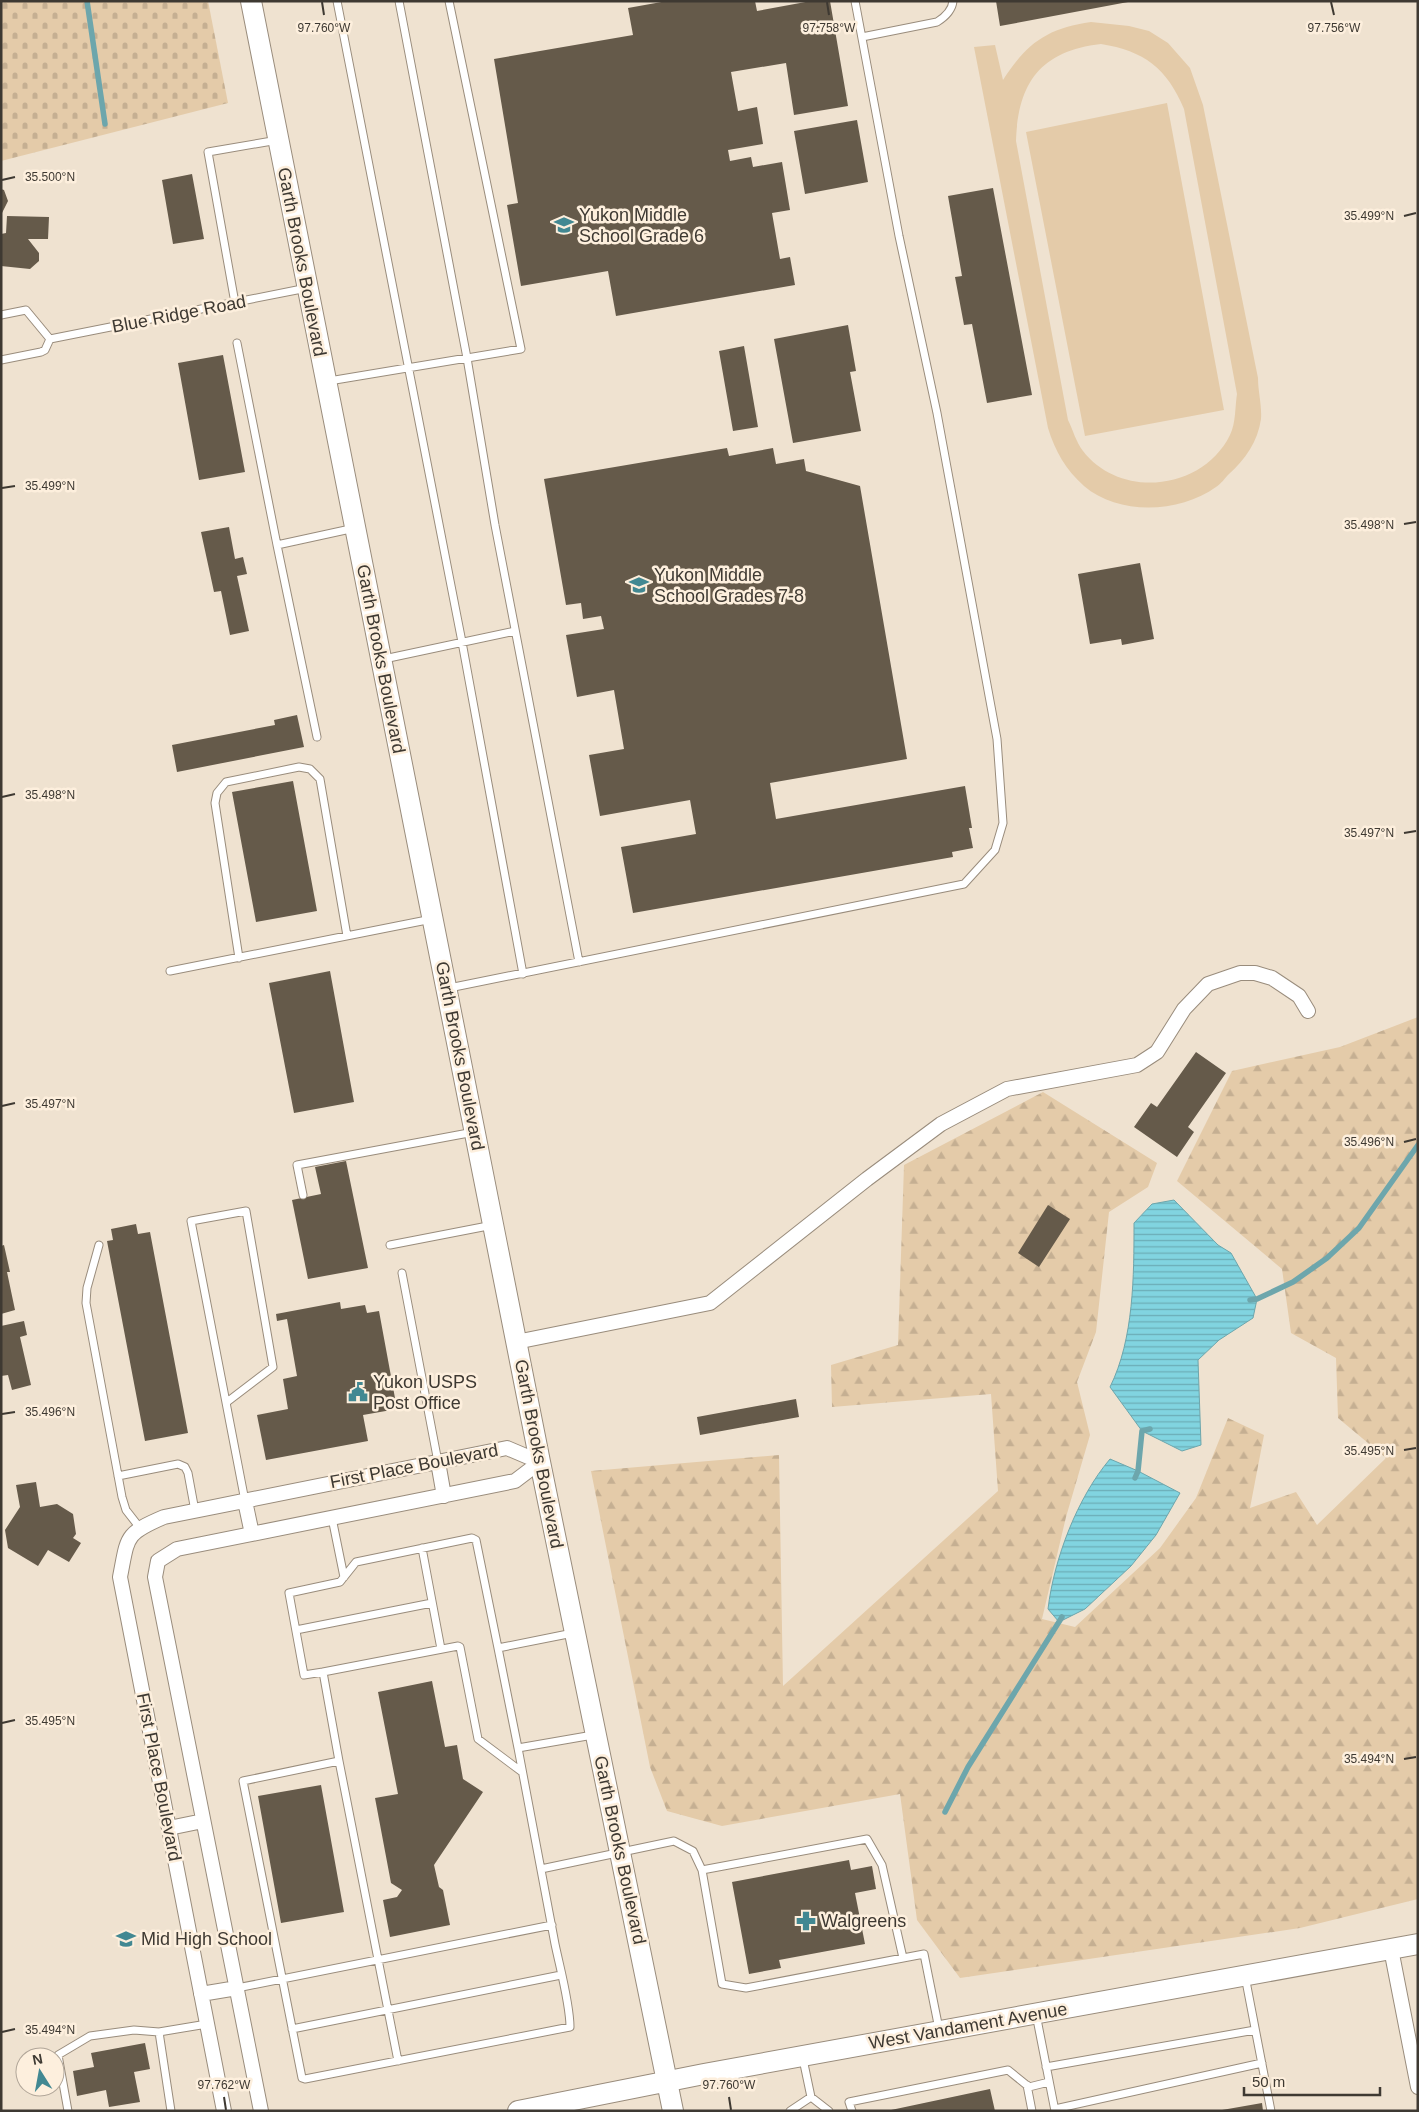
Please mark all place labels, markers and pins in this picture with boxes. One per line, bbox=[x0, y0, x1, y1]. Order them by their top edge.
place label: Yukon Middle School Grade 6 bbox=[579, 205, 704, 246]
school or university icon: Yukon Middle School Grade 6 bbox=[553, 214, 575, 236]
place label: Yukon Middle School Grades 7-8 bbox=[654, 565, 804, 606]
school or university icon: Yukon Middle School Grades 7-8 bbox=[628, 574, 650, 596]
place label: Yukon USPS Post Office bbox=[373, 1372, 477, 1413]
public building icon: Yukon USPS Post Office bbox=[347, 1381, 369, 1403]
pharmacy icon: Walgreens bbox=[795, 1910, 817, 1932]
place label: Walgreens bbox=[821, 1911, 906, 1931]
school or university icon: Mid High School bbox=[115, 1928, 137, 1950]
place label: Mid High School bbox=[141, 1929, 272, 1949]

